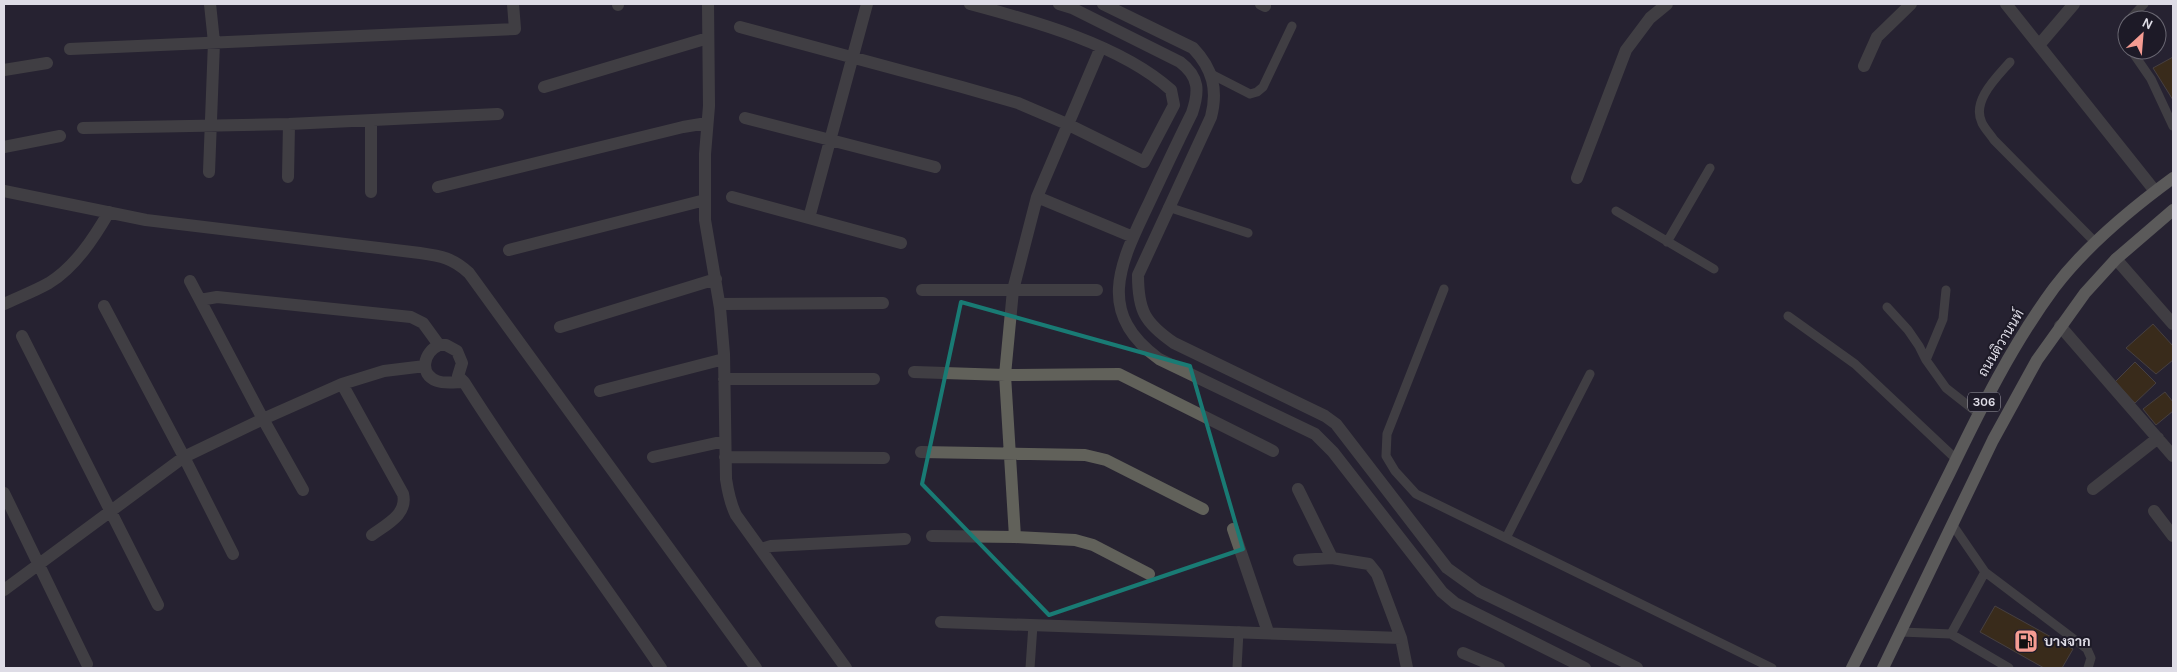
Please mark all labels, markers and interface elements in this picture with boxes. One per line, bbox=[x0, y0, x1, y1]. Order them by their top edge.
north arrow bbox=[2117, 10, 2167, 60]
text: N bbox=[2139, 14, 2156, 34]
street label: ถนนติวานนท์ bbox=[1973, 306, 2028, 380]
road number: 306 bbox=[1968, 392, 2000, 412]
fuel station icon: บางจาก bbox=[2013, 628, 2039, 654]
place label: บางจาก bbox=[2044, 633, 2091, 650]

